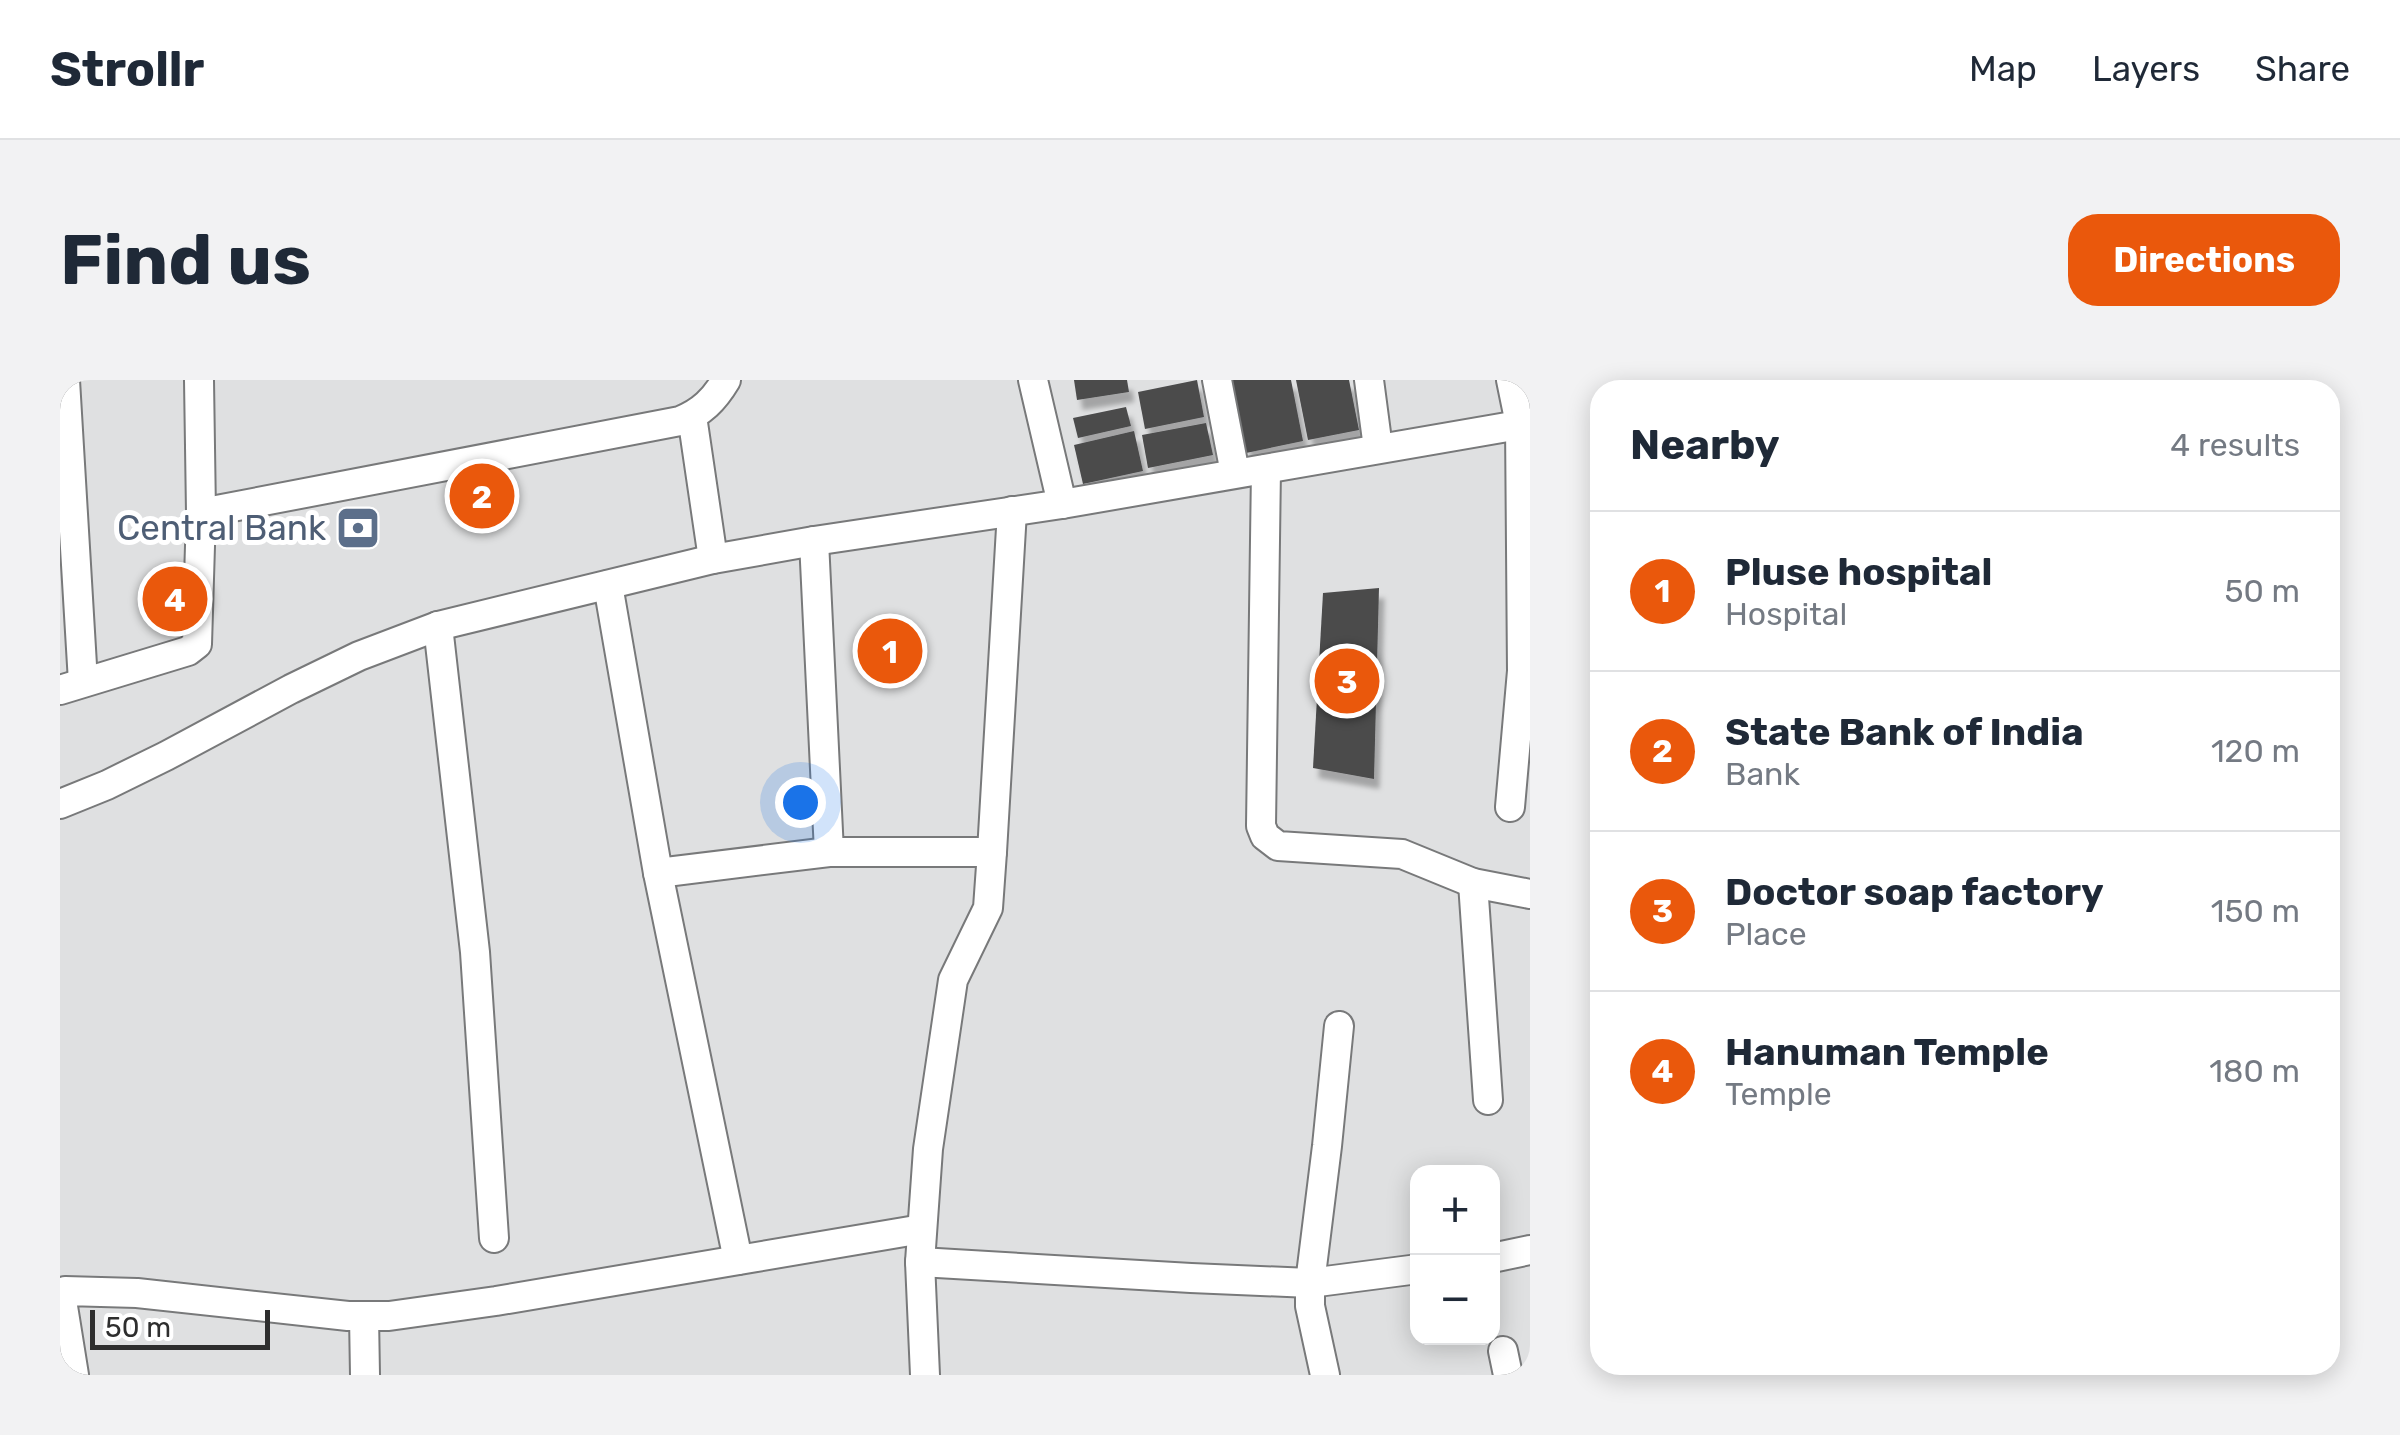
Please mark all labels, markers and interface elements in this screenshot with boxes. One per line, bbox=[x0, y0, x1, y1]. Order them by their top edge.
text: Strollr bbox=[50, 41, 204, 98]
text: Map bbox=[1969, 48, 2037, 90]
text: Layers bbox=[2092, 48, 2200, 90]
text: Share bbox=[2255, 48, 2350, 90]
button: Directions bbox=[2068, 214, 2340, 306]
text: Find us bbox=[60, 219, 311, 302]
text: Nearby bbox=[1630, 420, 1780, 470]
text: 4 results bbox=[2170, 426, 2300, 464]
pin: 2 bbox=[450, 458, 514, 534]
bank icon: Central Bank bbox=[335, 505, 381, 551]
place label: Central Bank bbox=[117, 507, 326, 549]
text: Pluse hospital bbox=[1725, 549, 1992, 595]
pin: 4 bbox=[142, 562, 208, 636]
text: 1 bbox=[1655, 572, 1670, 610]
text: 50 m bbox=[2224, 572, 2300, 610]
text: Hospital bbox=[1725, 595, 1847, 633]
pin: 1 bbox=[858, 614, 922, 688]
pin: 3 bbox=[1314, 644, 1380, 718]
text: State Bank of India bbox=[1725, 709, 2084, 755]
text: 2 bbox=[1652, 732, 1673, 770]
text: 120 m bbox=[2211, 732, 2300, 770]
text: Bank bbox=[1725, 755, 1800, 793]
your location bbox=[775, 777, 826, 828]
text: Doctor soap factory bbox=[1725, 869, 2104, 915]
text: 3 bbox=[1652, 892, 1673, 930]
text: 150 m bbox=[2211, 892, 2300, 930]
text: Place bbox=[1725, 915, 1807, 953]
text: Hanuman Temple bbox=[1725, 1029, 2049, 1075]
text: 4 bbox=[1652, 1052, 1673, 1090]
text: 180 m bbox=[2209, 1052, 2300, 1090]
text: Temple bbox=[1725, 1075, 1832, 1113]
map controls bbox=[1410, 1165, 1500, 1345]
button: + bbox=[1410, 1165, 1500, 1255]
button: − bbox=[1410, 1255, 1500, 1345]
scale bar bbox=[90, 1305, 270, 1350]
text: 50 m bbox=[105, 1311, 171, 1344]

